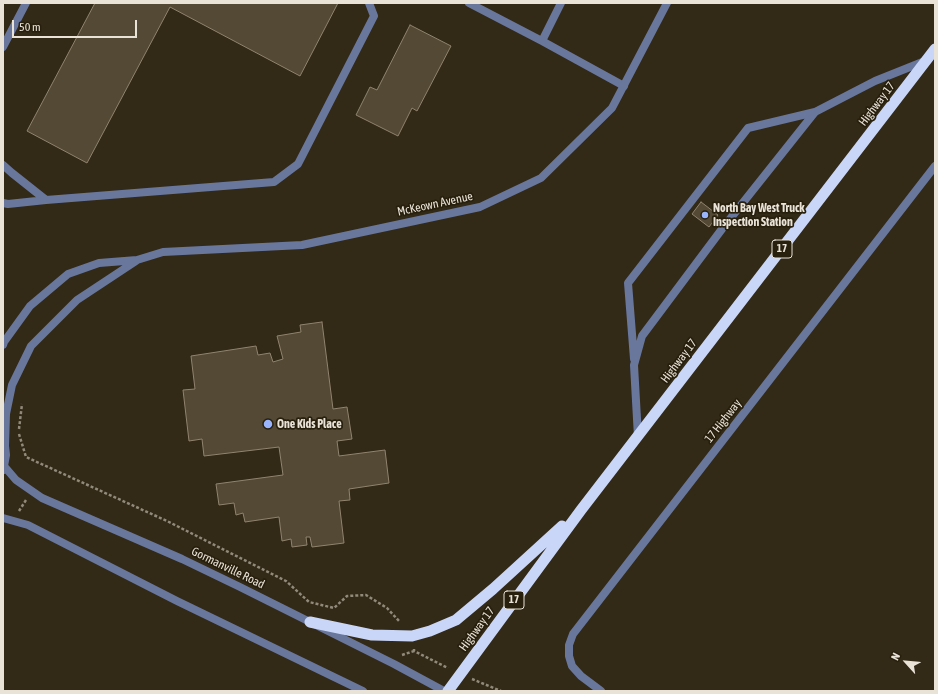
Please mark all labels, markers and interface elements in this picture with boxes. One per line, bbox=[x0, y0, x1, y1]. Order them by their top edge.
scale bar bbox=[14, 12, 139, 38]
text: 50 m bbox=[19, 20, 41, 34]
street label: Highway 17 bbox=[856, 79, 898, 129]
street label: McKeown Avenue bbox=[396, 189, 474, 219]
place label: North Bay West Truck Inspection Station bbox=[713, 201, 805, 229]
marker: North Bay West Truck Inspection Station bbox=[700, 210, 710, 220]
road number: 17 bbox=[772, 240, 792, 258]
street label: Highway 17 bbox=[658, 336, 700, 386]
street label: 17 Highway bbox=[702, 396, 744, 446]
place label: One Kids Place bbox=[277, 417, 342, 431]
marker: One Kids Place bbox=[262, 418, 274, 430]
street label: Gormanville Road bbox=[189, 544, 267, 592]
road number: 17 bbox=[504, 591, 524, 609]
street label: Highway 17 bbox=[456, 604, 498, 654]
north arrow bbox=[886, 642, 926, 682]
text: N bbox=[888, 651, 902, 662]

